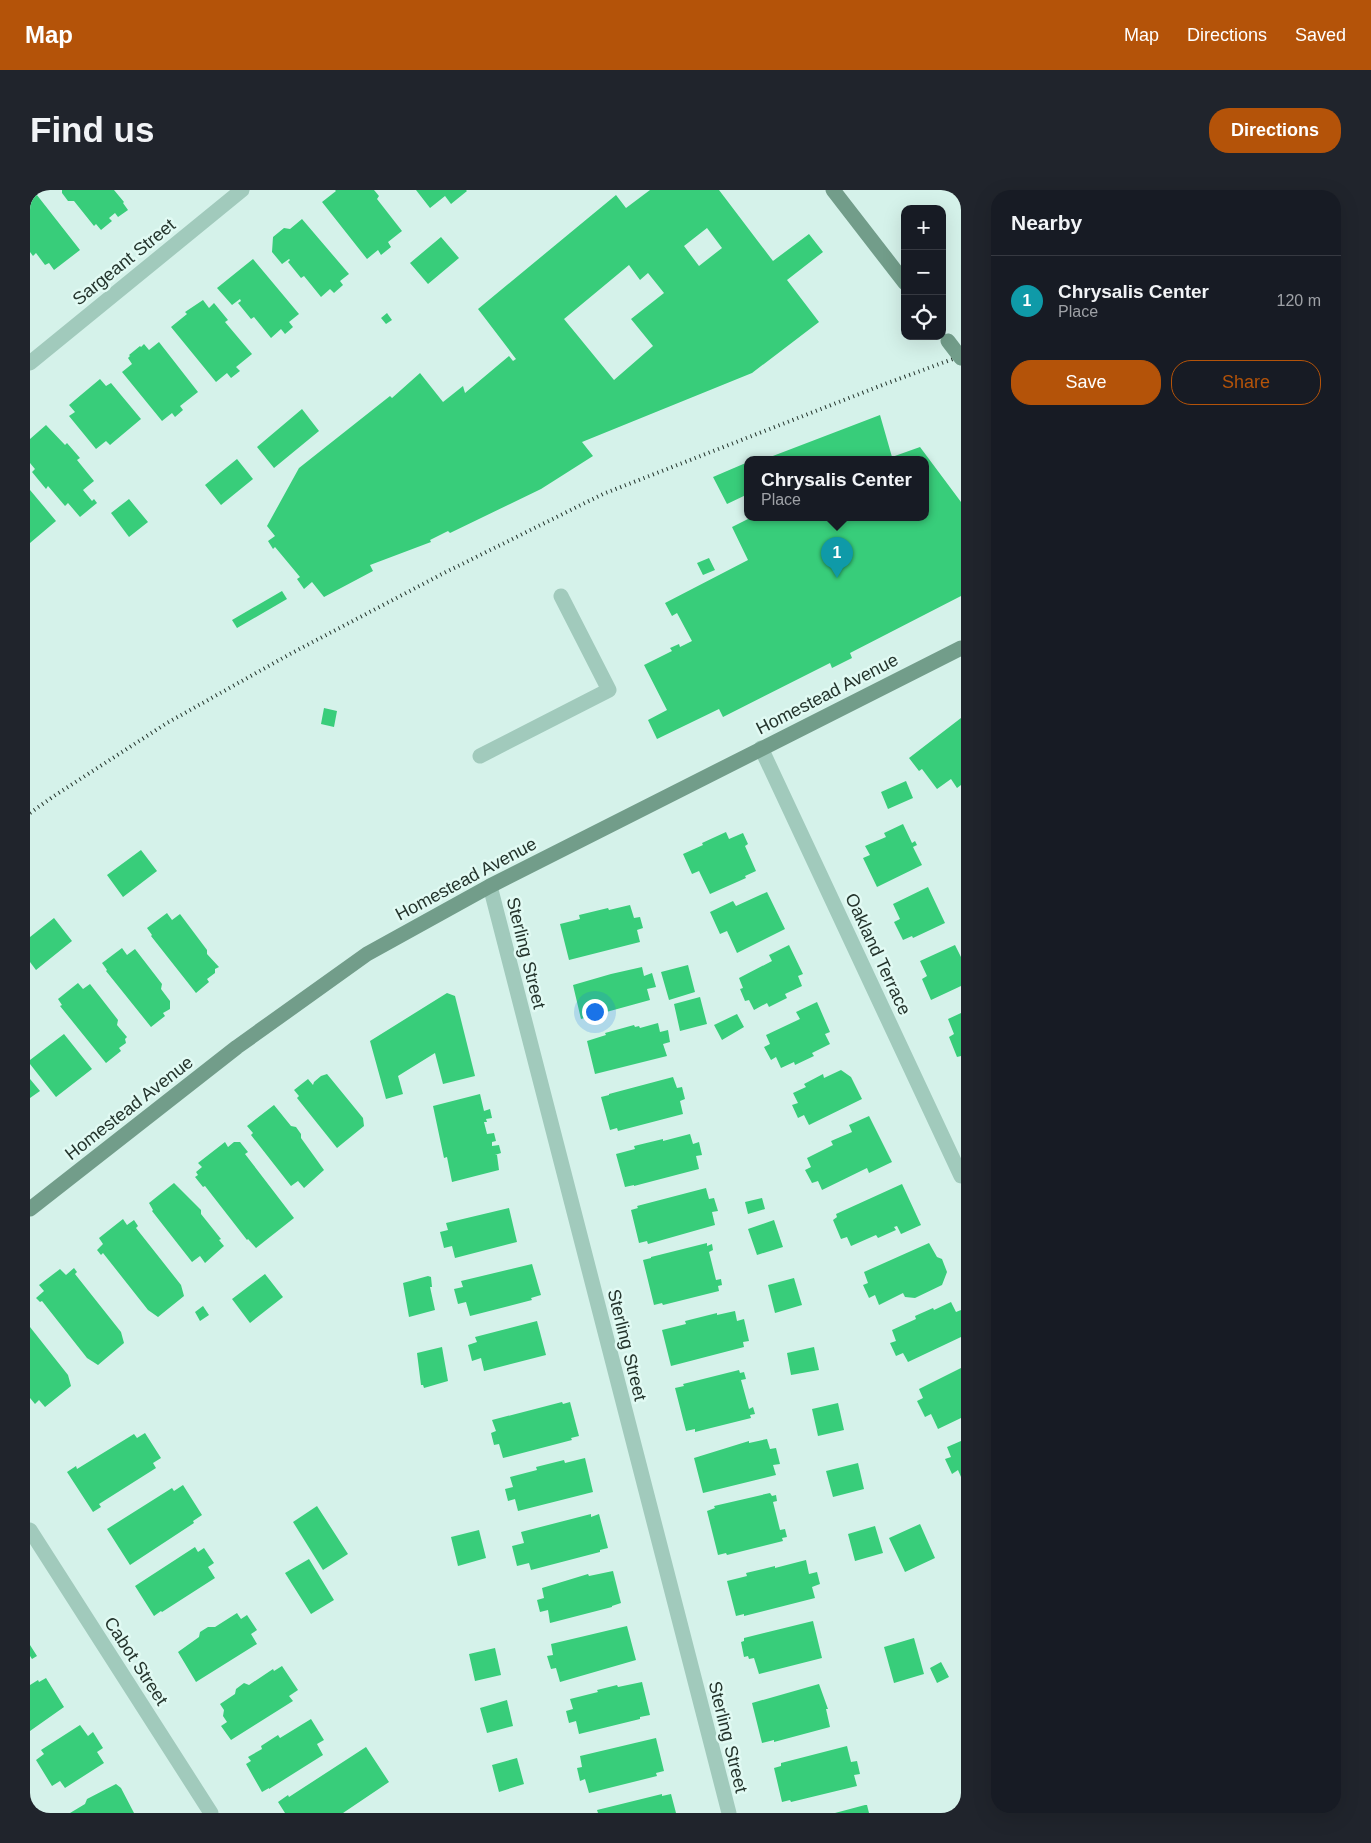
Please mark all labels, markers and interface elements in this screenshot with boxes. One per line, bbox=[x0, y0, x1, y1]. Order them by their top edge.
text: Map bbox=[25, 21, 73, 48]
text: Map bbox=[1124, 25, 1159, 45]
text: Directions bbox=[1187, 25, 1267, 45]
text: Saved bbox=[1295, 25, 1346, 45]
button: Directions bbox=[1209, 108, 1341, 153]
text: Find us bbox=[30, 110, 154, 149]
map controls bbox=[901, 205, 946, 340]
button: + bbox=[901, 205, 946, 250]
text: Nearby bbox=[1011, 211, 1082, 234]
street label: Sargeant Street bbox=[69, 215, 179, 309]
button: − bbox=[901, 250, 946, 295]
text: Chrysalis Center bbox=[1058, 281, 1209, 302]
text: 1 bbox=[1023, 292, 1031, 309]
text: 120 m bbox=[1277, 292, 1321, 309]
button: locate bbox=[901, 295, 946, 340]
text: Place bbox=[1058, 303, 1098, 320]
button: Save bbox=[1011, 360, 1161, 405]
button: Share bbox=[1171, 360, 1321, 405]
popup bbox=[744, 456, 929, 521]
text: Chrysalis Center bbox=[761, 469, 912, 490]
text: Place bbox=[761, 491, 801, 508]
pin: 1 bbox=[821, 537, 853, 578]
street label: Homestead Avenue bbox=[753, 650, 901, 738]
street label: Homestead Avenue bbox=[392, 833, 540, 925]
street label: Oakland Terrace bbox=[841, 890, 915, 1018]
street label: Sterling Street bbox=[502, 895, 550, 1011]
your location bbox=[582, 999, 608, 1025]
street label: Homestead Avenue bbox=[61, 1052, 197, 1164]
street label: Sterling Street bbox=[603, 1287, 651, 1403]
street label: Cabot Street bbox=[100, 1613, 172, 1709]
street label: Sterling Street bbox=[704, 1679, 752, 1795]

